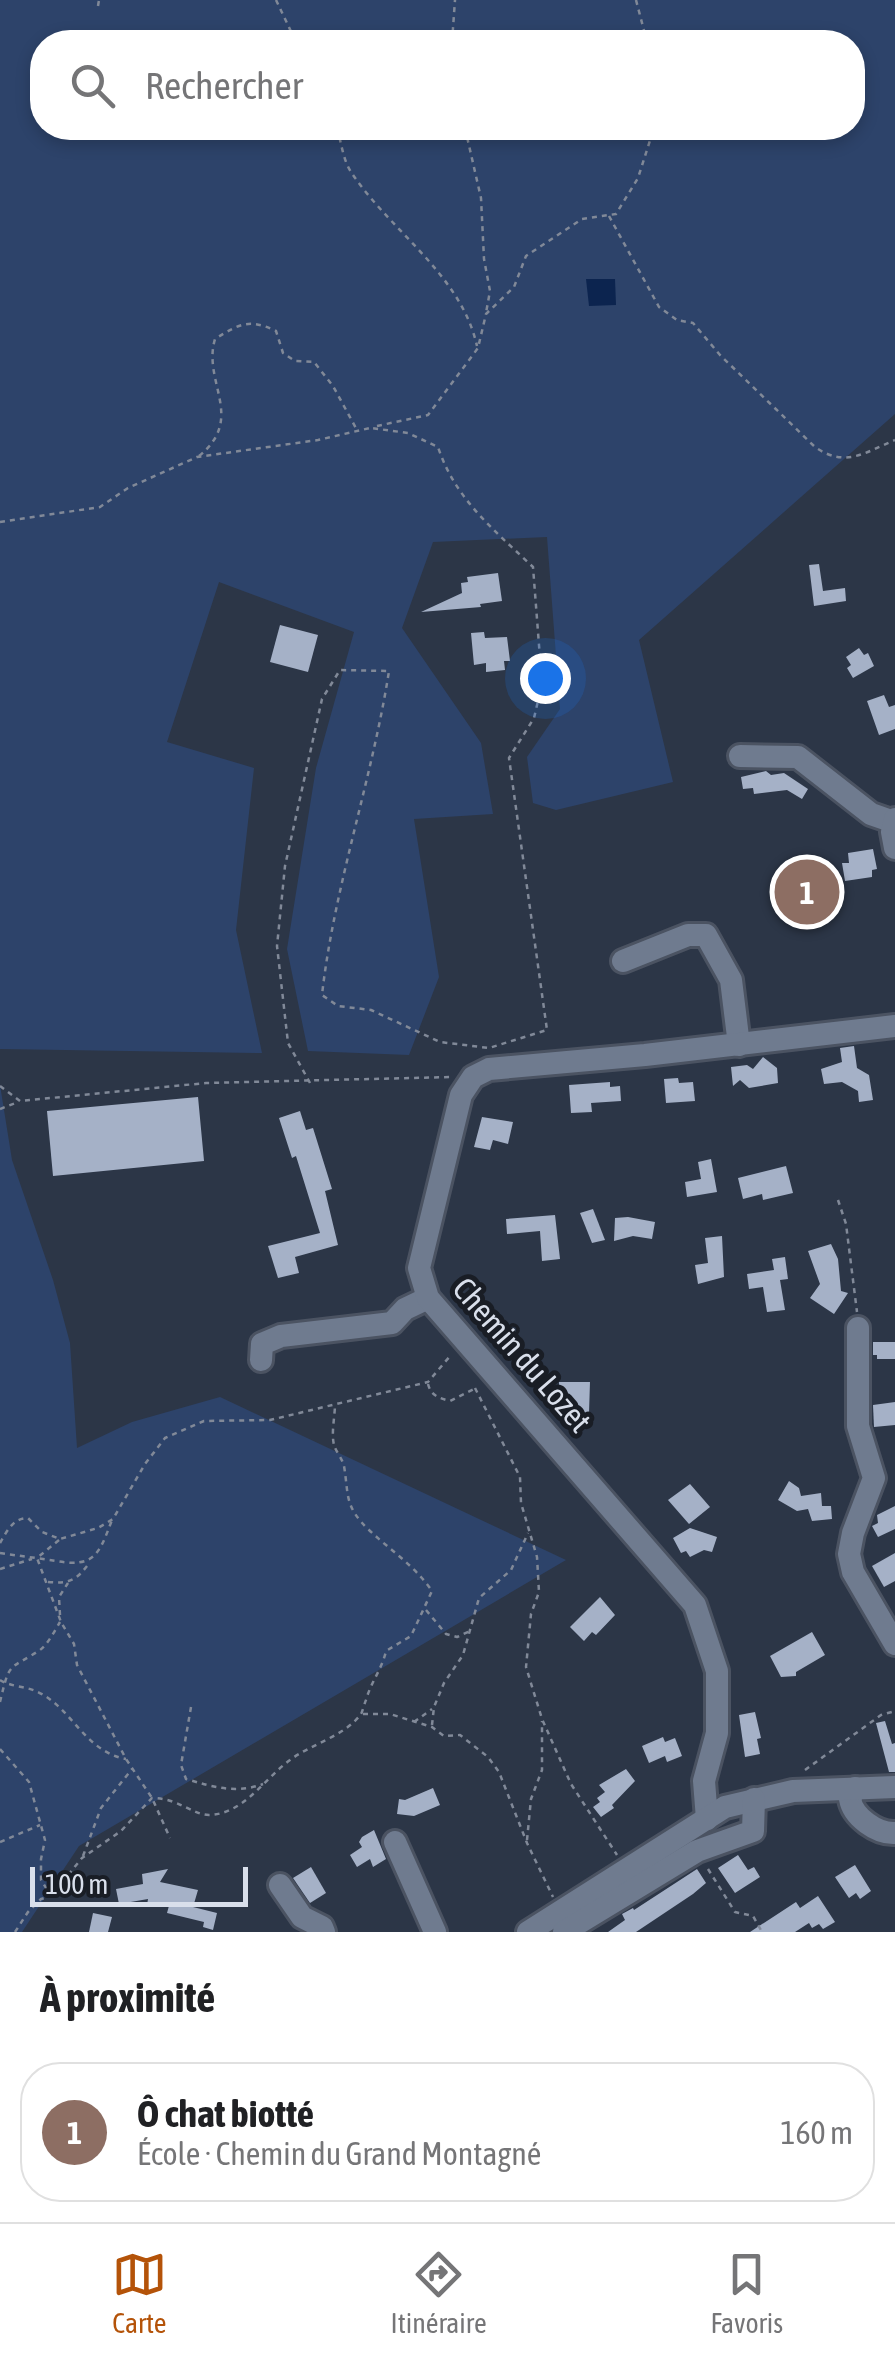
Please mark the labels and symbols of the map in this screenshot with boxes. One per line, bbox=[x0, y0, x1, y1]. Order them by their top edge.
your location bbox=[520, 653, 571, 704]
pin: 1 bbox=[774, 854, 840, 930]
street label: Chemin du Lozet bbox=[445, 1270, 599, 1439]
scale bar bbox=[30, 1862, 248, 1906]

